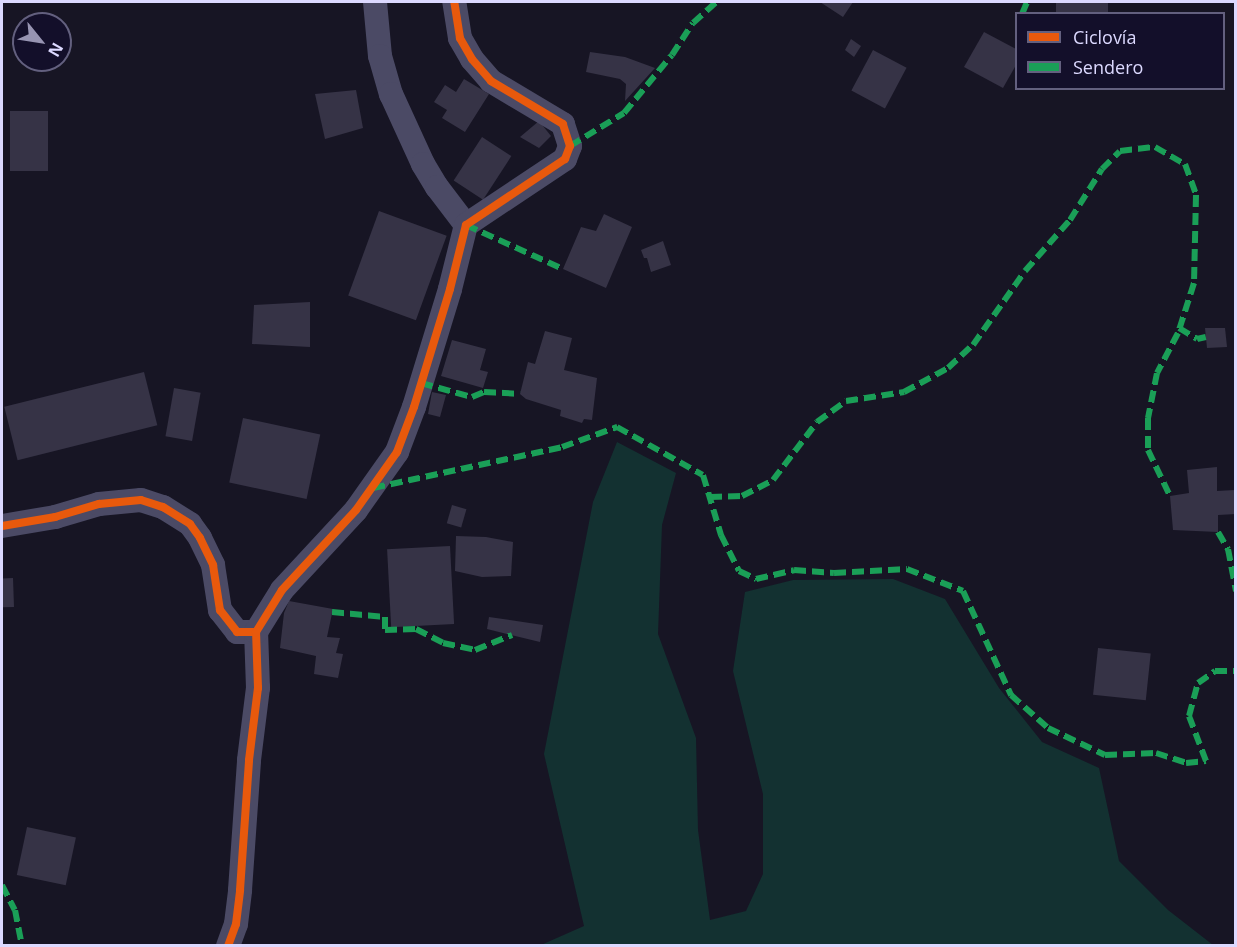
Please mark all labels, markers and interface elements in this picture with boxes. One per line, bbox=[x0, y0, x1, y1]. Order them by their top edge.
north arrow bbox=[12, 12, 72, 72]
legend bbox=[1015, 12, 1225, 90]
text: Ciclovía bbox=[1073, 25, 1136, 49]
text: N bbox=[43, 39, 69, 61]
text: Sendero bbox=[1073, 55, 1143, 79]

